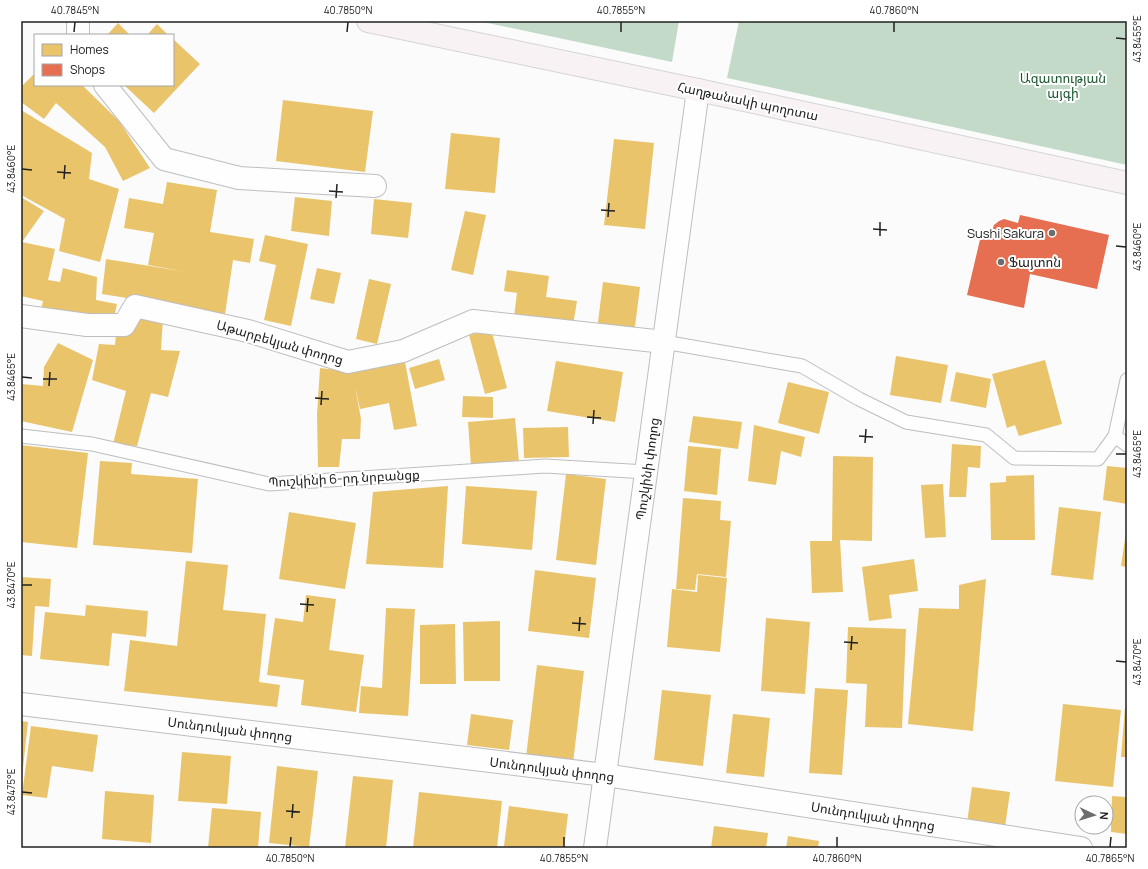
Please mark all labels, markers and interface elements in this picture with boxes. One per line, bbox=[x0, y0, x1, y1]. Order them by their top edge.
text: 40.7845°N bbox=[51, 3, 99, 17]
text: 40.7850°N bbox=[324, 3, 372, 17]
text: 40.7855°N bbox=[597, 3, 645, 17]
text: 40.7860°N bbox=[869, 3, 919, 17]
text: 43.8455°E bbox=[1130, 15, 1144, 63]
legend bbox=[34, 34, 174, 86]
text: Homes bbox=[70, 41, 109, 58]
text: Shops bbox=[70, 61, 105, 78]
park label: Ազատության այգի bbox=[1020, 69, 1106, 102]
street label: Հաղթանակի պողոտա bbox=[676, 77, 820, 125]
text: 43.8460°E bbox=[4, 145, 18, 193]
text: 43.8460°E bbox=[1130, 223, 1144, 271]
place label: Sushi Sakura bbox=[967, 224, 1044, 242]
marker: Sushi Sakura bbox=[1047, 228, 1057, 238]
place label: Ֆայտոն bbox=[1009, 253, 1061, 271]
marker: Ֆայտոն bbox=[996, 257, 1006, 267]
street label: Աթարբեկյան փողոց bbox=[214, 315, 346, 369]
text: 43.8465°E bbox=[4, 353, 18, 401]
street label: Պուշկինի փողոց bbox=[631, 416, 663, 522]
text: 43.8465°E bbox=[1130, 430, 1144, 478]
street label: Պուշկինի 6-րդ նրբանցք bbox=[268, 465, 420, 491]
text: 43.8470°E bbox=[4, 561, 18, 608]
text: 43.8470°E bbox=[1130, 638, 1144, 685]
street label: Սունդուկյան փողոց bbox=[167, 712, 293, 746]
street label: Սունդուկյան փողոց bbox=[489, 752, 615, 786]
text: 43.8475°E bbox=[4, 768, 18, 815]
north arrow bbox=[1074, 795, 1114, 835]
street label: Սունդուկյան փողոց bbox=[810, 797, 936, 835]
text: N bbox=[1097, 811, 1112, 820]
text: 40.7850°N bbox=[266, 851, 314, 865]
text: 40.7855°N bbox=[540, 851, 588, 865]
text: 40.7860°N bbox=[812, 851, 862, 865]
text: 40.7865°N bbox=[1086, 851, 1134, 865]

